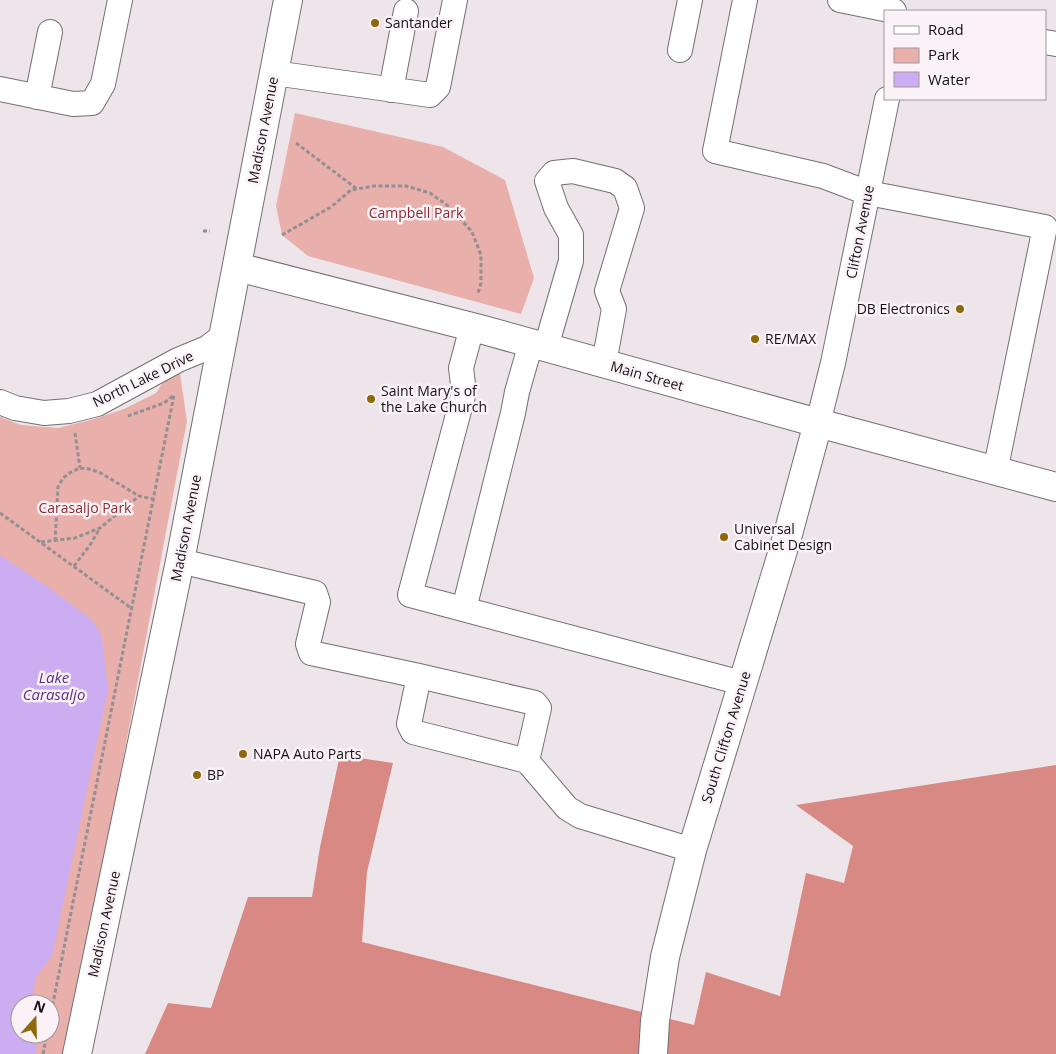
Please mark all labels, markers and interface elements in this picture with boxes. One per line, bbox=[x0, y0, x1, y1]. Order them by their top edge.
legend bbox=[884, 10, 1046, 100]
place label: Santander bbox=[385, 13, 453, 32]
marker: Santander bbox=[369, 17, 381, 29]
text: Road bbox=[928, 19, 964, 39]
text: Park bbox=[928, 44, 959, 64]
text: Water bbox=[928, 69, 970, 89]
street label: Madison Avenue bbox=[243, 75, 282, 185]
street label: Clifton Avenue bbox=[841, 183, 878, 280]
park label: Campbell Park bbox=[369, 203, 464, 222]
place label: DB Electronics bbox=[857, 299, 950, 318]
marker: DB Electronics bbox=[954, 303, 966, 315]
place label: RE/MAX bbox=[765, 329, 817, 348]
marker: RE/MAX bbox=[749, 333, 761, 345]
street label: North Lake Drive bbox=[89, 346, 197, 411]
street label: Main Street bbox=[608, 356, 686, 395]
place label: Saint Mary's of the Lake Church bbox=[381, 381, 487, 416]
marker: Saint Mary's of the Lake Church bbox=[365, 393, 377, 405]
street label: Madison Avenue bbox=[166, 473, 205, 583]
park label: Carasaljo Park bbox=[39, 498, 132, 517]
place label: Universal Cabinet Design bbox=[734, 519, 832, 554]
marker: Universal Cabinet Design bbox=[718, 531, 730, 543]
water label: Lake Carasaljo bbox=[23, 667, 85, 704]
street label: South Clifton Avenue bbox=[696, 669, 755, 805]
place label: NAPA Auto Parts bbox=[253, 744, 362, 763]
marker: NAPA Auto Parts bbox=[237, 748, 249, 760]
place label: BP bbox=[207, 765, 224, 784]
marker: BP bbox=[191, 769, 203, 781]
street label: Madison Avenue bbox=[83, 869, 124, 979]
north arrow bbox=[10, 994, 60, 1044]
text: N bbox=[31, 995, 48, 1017]

